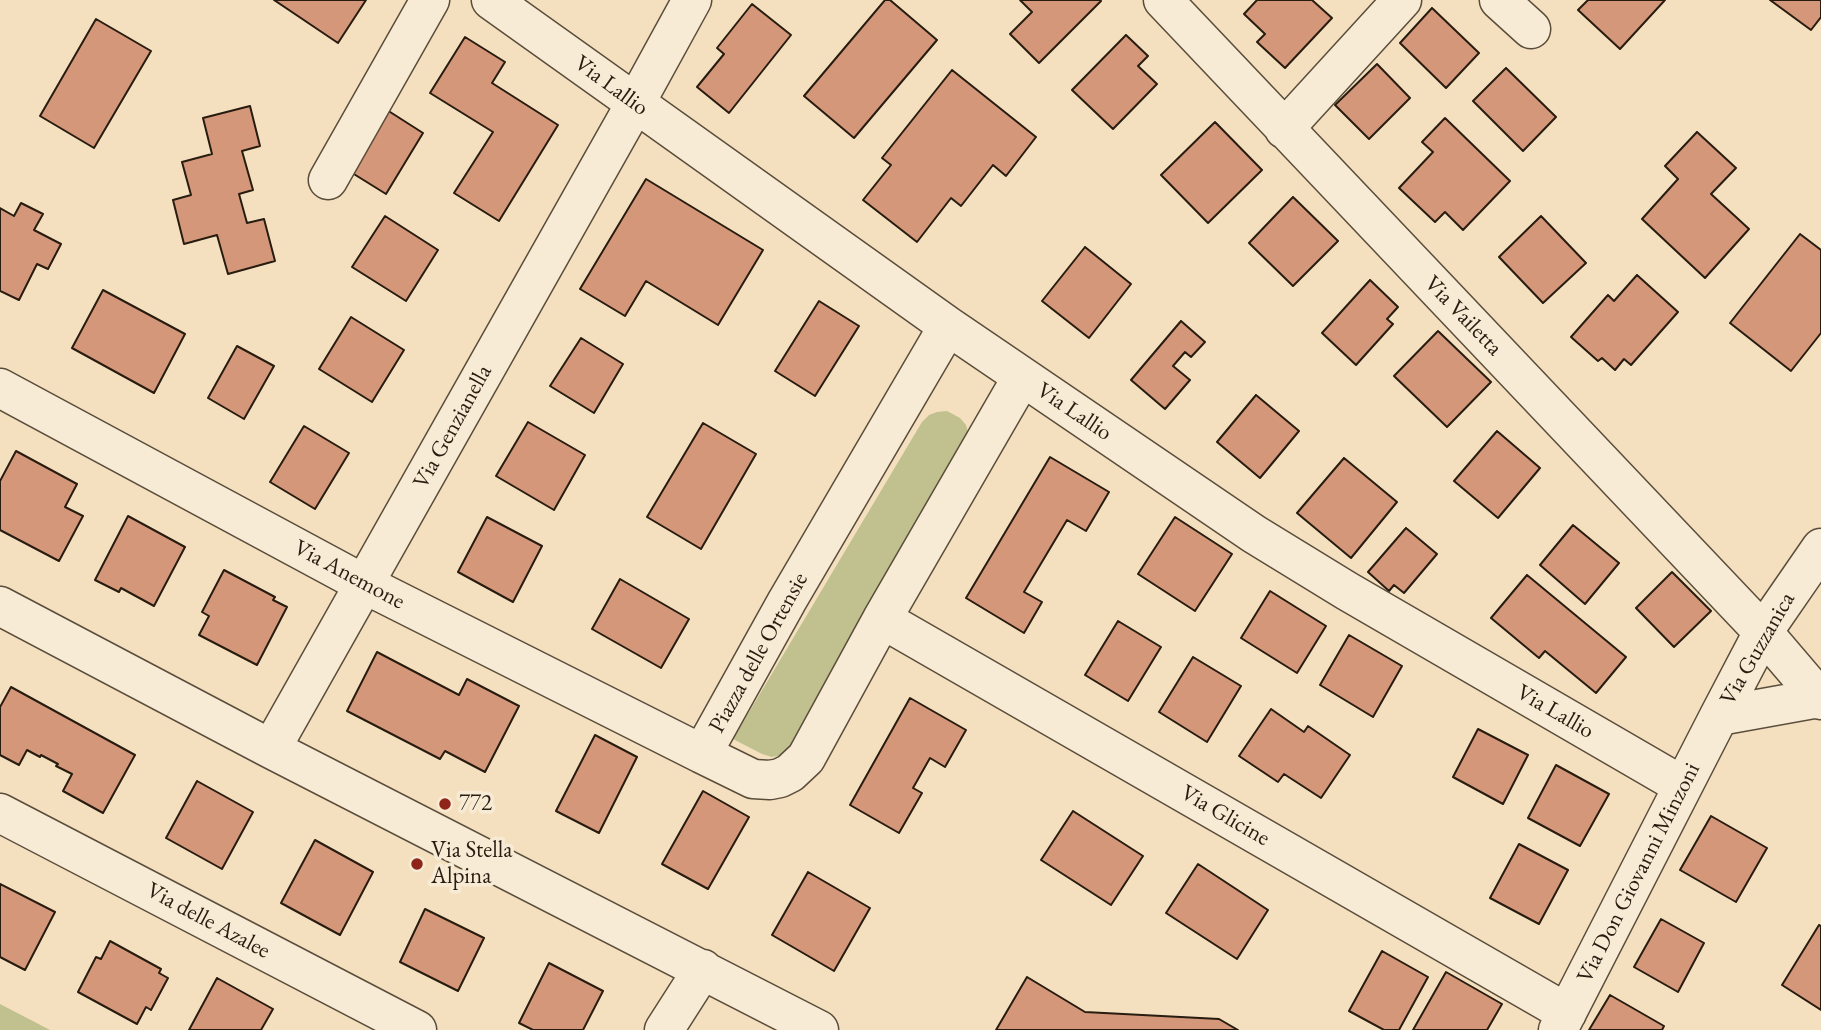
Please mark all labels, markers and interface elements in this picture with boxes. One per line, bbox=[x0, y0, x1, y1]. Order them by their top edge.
street label: Via Lallio bbox=[568, 50, 654, 122]
street label: Via Vailetta bbox=[1418, 270, 1508, 362]
street label: Via Genzianella bbox=[408, 360, 498, 494]
street label: Via Lallio bbox=[1031, 377, 1117, 447]
street label: Via Anemone bbox=[289, 534, 409, 616]
street label: Piazza delle Ortensie bbox=[704, 568, 814, 738]
street label: Via Guzzanica bbox=[1715, 588, 1801, 710]
street label: Via Lallio bbox=[1511, 679, 1599, 745]
street label: Via Don Giovanni Minzoni bbox=[1572, 758, 1706, 988]
street label: Via Glicine bbox=[1175, 779, 1275, 853]
place label: 772 bbox=[459, 790, 492, 818]
marker: 772 bbox=[437, 796, 453, 812]
place label: Via Stella Alpina bbox=[431, 837, 513, 891]
marker: Via Stella Alpina bbox=[409, 856, 425, 872]
street label: Via delle Azalee bbox=[141, 877, 275, 965]

